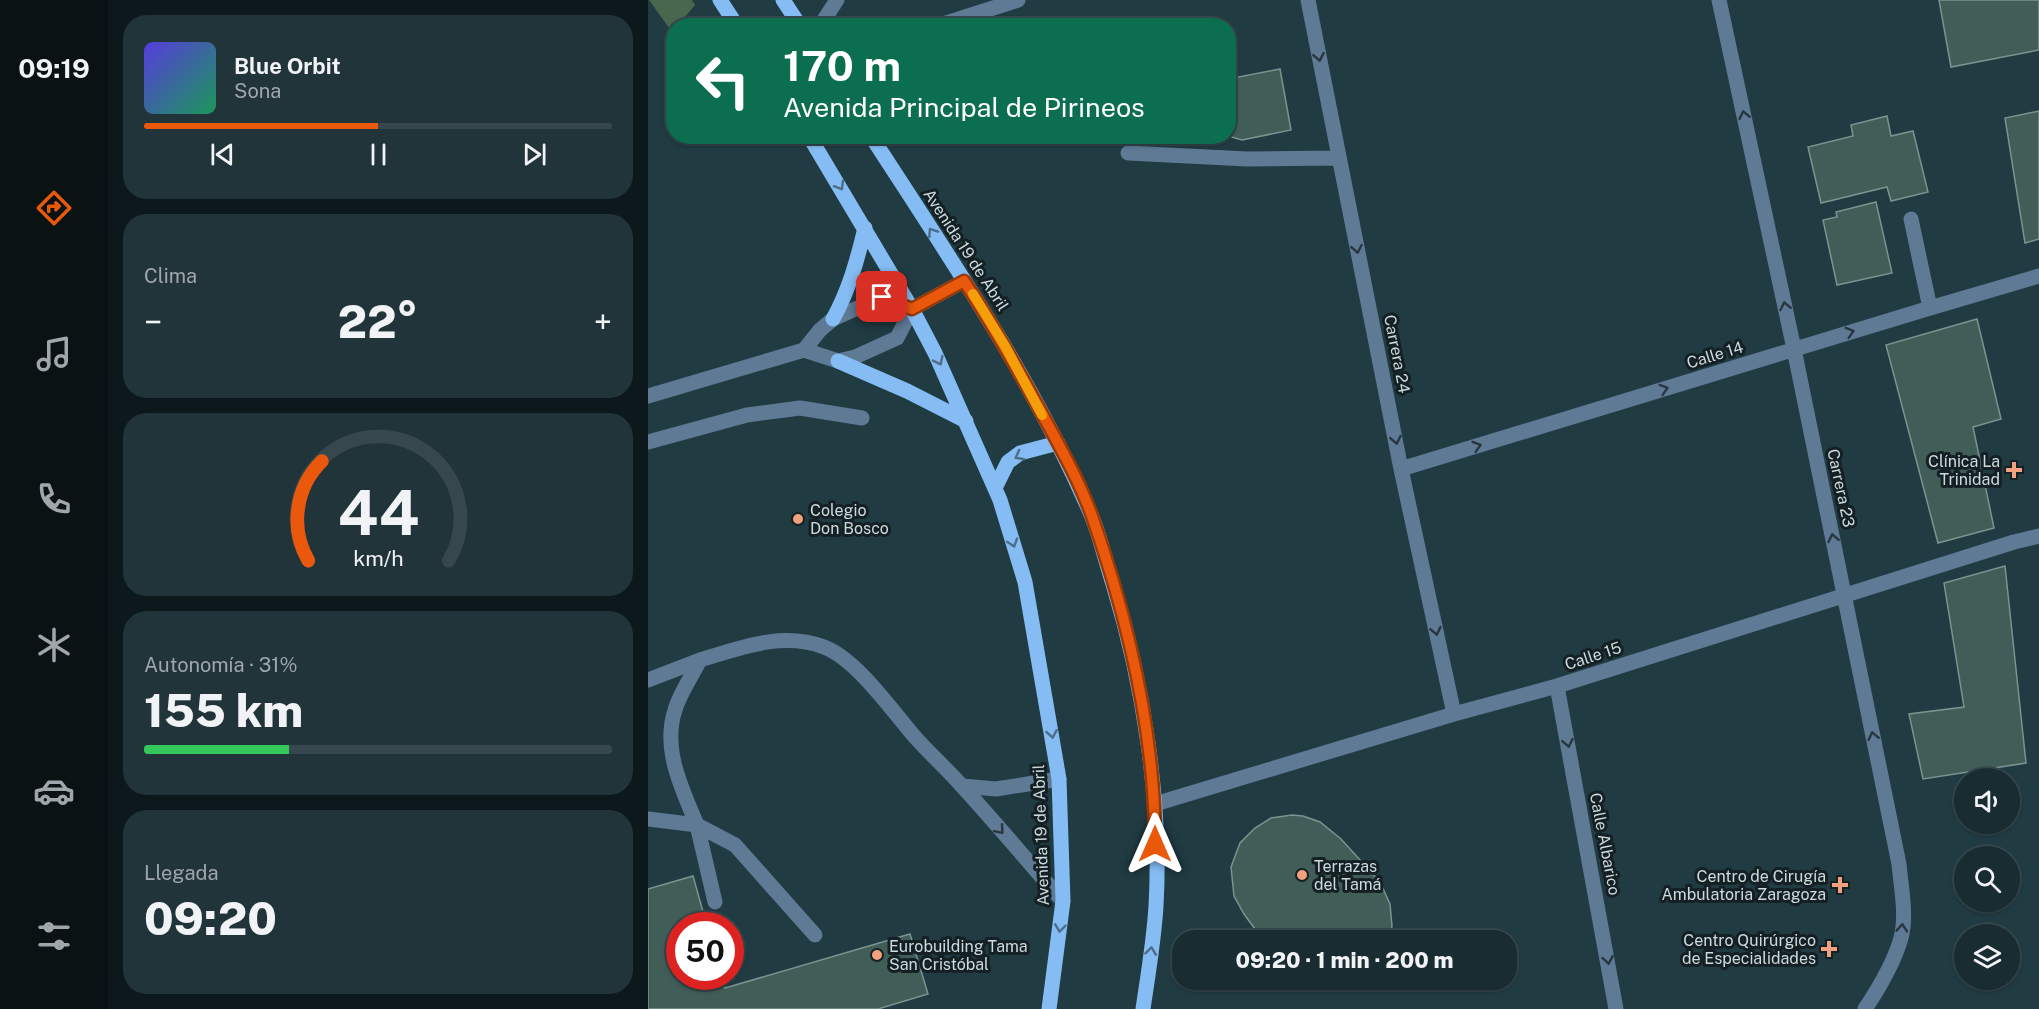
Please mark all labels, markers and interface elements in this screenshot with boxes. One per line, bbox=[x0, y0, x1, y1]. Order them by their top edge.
text: 170 m bbox=[783, 41, 901, 90]
icon: left bbox=[684, 42, 762, 120]
text: 09:19 bbox=[18, 52, 90, 84]
one-way arrow bbox=[1312, 52, 1325, 62]
text: Blue Orbit bbox=[234, 53, 341, 79]
text: Sona bbox=[234, 79, 281, 103]
text: Avenida Principal de Pirineos bbox=[783, 91, 1145, 123]
one-way arrow bbox=[1738, 110, 1751, 120]
icon: previous bbox=[206, 138, 239, 171]
icon: pause bbox=[362, 138, 395, 171]
icon: next bbox=[518, 138, 551, 171]
one-way arrow bbox=[833, 180, 844, 190]
street label: Avenida 19 de Abril bbox=[919, 185, 1013, 315]
icon: directions bbox=[33, 187, 75, 229]
one-way arrow bbox=[929, 227, 940, 238]
one-way arrow bbox=[1350, 243, 1363, 253]
text: Clima bbox=[144, 264, 197, 288]
pin bbox=[856, 271, 907, 322]
icon: arrive bbox=[865, 280, 898, 313]
text: 22° bbox=[338, 295, 418, 348]
one-way arrow bbox=[1779, 301, 1792, 311]
text: − bbox=[144, 303, 162, 341]
text: + bbox=[594, 303, 612, 341]
street label: Carrera 24 bbox=[1380, 313, 1414, 395]
one-way arrow bbox=[1845, 327, 1855, 339]
icon: music bbox=[33, 333, 75, 375]
street label: Calle 14 bbox=[1684, 337, 1746, 373]
one-way arrow bbox=[931, 355, 943, 366]
one-way arrow bbox=[1658, 384, 1669, 396]
one-way arrow bbox=[1389, 435, 1402, 445]
one-way arrow bbox=[1471, 441, 1482, 453]
street label: Carrera 23 bbox=[1823, 447, 1859, 529]
one-way arrow bbox=[1015, 449, 1025, 460]
place label: Clínica La Trinidad bbox=[1928, 452, 2000, 489]
marker: Clínica La Trinidad bbox=[2005, 461, 2023, 479]
text: 44 bbox=[337, 477, 419, 550]
icon: phone bbox=[33, 478, 75, 520]
place label: Colegio Don Bosco bbox=[810, 501, 889, 538]
marker: Colegio Don Bosco bbox=[791, 512, 805, 526]
one-way arrow bbox=[1827, 533, 1840, 543]
one-way arrow bbox=[1005, 537, 1018, 548]
text: km/h bbox=[353, 547, 403, 572]
icon: climate bbox=[33, 624, 75, 666]
one-way arrow bbox=[1429, 625, 1442, 635]
street label: Calle 15 bbox=[1562, 638, 1624, 674]
text: Autonomía · 31% bbox=[144, 653, 298, 677]
text: 155 km bbox=[144, 684, 303, 737]
one-way arrow bbox=[1045, 729, 1057, 739]
one-way arrow bbox=[1867, 731, 1880, 741]
one-way arrow bbox=[1561, 738, 1574, 748]
street label: Avenida 19 de Abril bbox=[1029, 764, 1053, 906]
map controls bbox=[1954, 768, 2020, 990]
button: sound bbox=[1954, 768, 2020, 834]
icon: car bbox=[33, 770, 75, 812]
street label: Calle Albarico bbox=[1586, 791, 1624, 897]
position arrow bbox=[1123, 812, 1187, 876]
one-way arrow bbox=[993, 823, 1004, 834]
button: search bbox=[1954, 846, 2020, 912]
place label: Terrazas del Tamá bbox=[1314, 857, 1381, 894]
text: Llegada bbox=[144, 861, 219, 885]
place label: Centro de Cirugía Ambulatoria Zaragoza bbox=[1662, 867, 1826, 904]
marker: Terrazas del Tamá bbox=[1295, 868, 1309, 882]
marker: Centro de Cirugía Ambulatoria Zaragoza bbox=[1831, 876, 1849, 894]
text: 09:20 bbox=[144, 892, 277, 945]
speed limit sign: 50 bbox=[666, 912, 744, 990]
icon: filters bbox=[33, 915, 75, 957]
one-way arrow bbox=[1054, 923, 1066, 933]
one-way arrow bbox=[1895, 923, 1908, 932]
button: layers bbox=[1954, 924, 2020, 990]
place label: Centro Quirúrgico de Especialidades bbox=[1682, 931, 1816, 968]
place label: Eurobuilding Tama San Cristóbal bbox=[889, 937, 1028, 974]
marker: Centro Quirúrgico de Especialidades bbox=[1820, 940, 1838, 958]
one-way arrow bbox=[1144, 946, 1157, 956]
text: 09:20 · 1 min · 200 m bbox=[1236, 947, 1454, 973]
marker: Eurobuilding Tama San Cristóbal bbox=[870, 948, 884, 962]
one-way arrow bbox=[1601, 954, 1614, 964]

